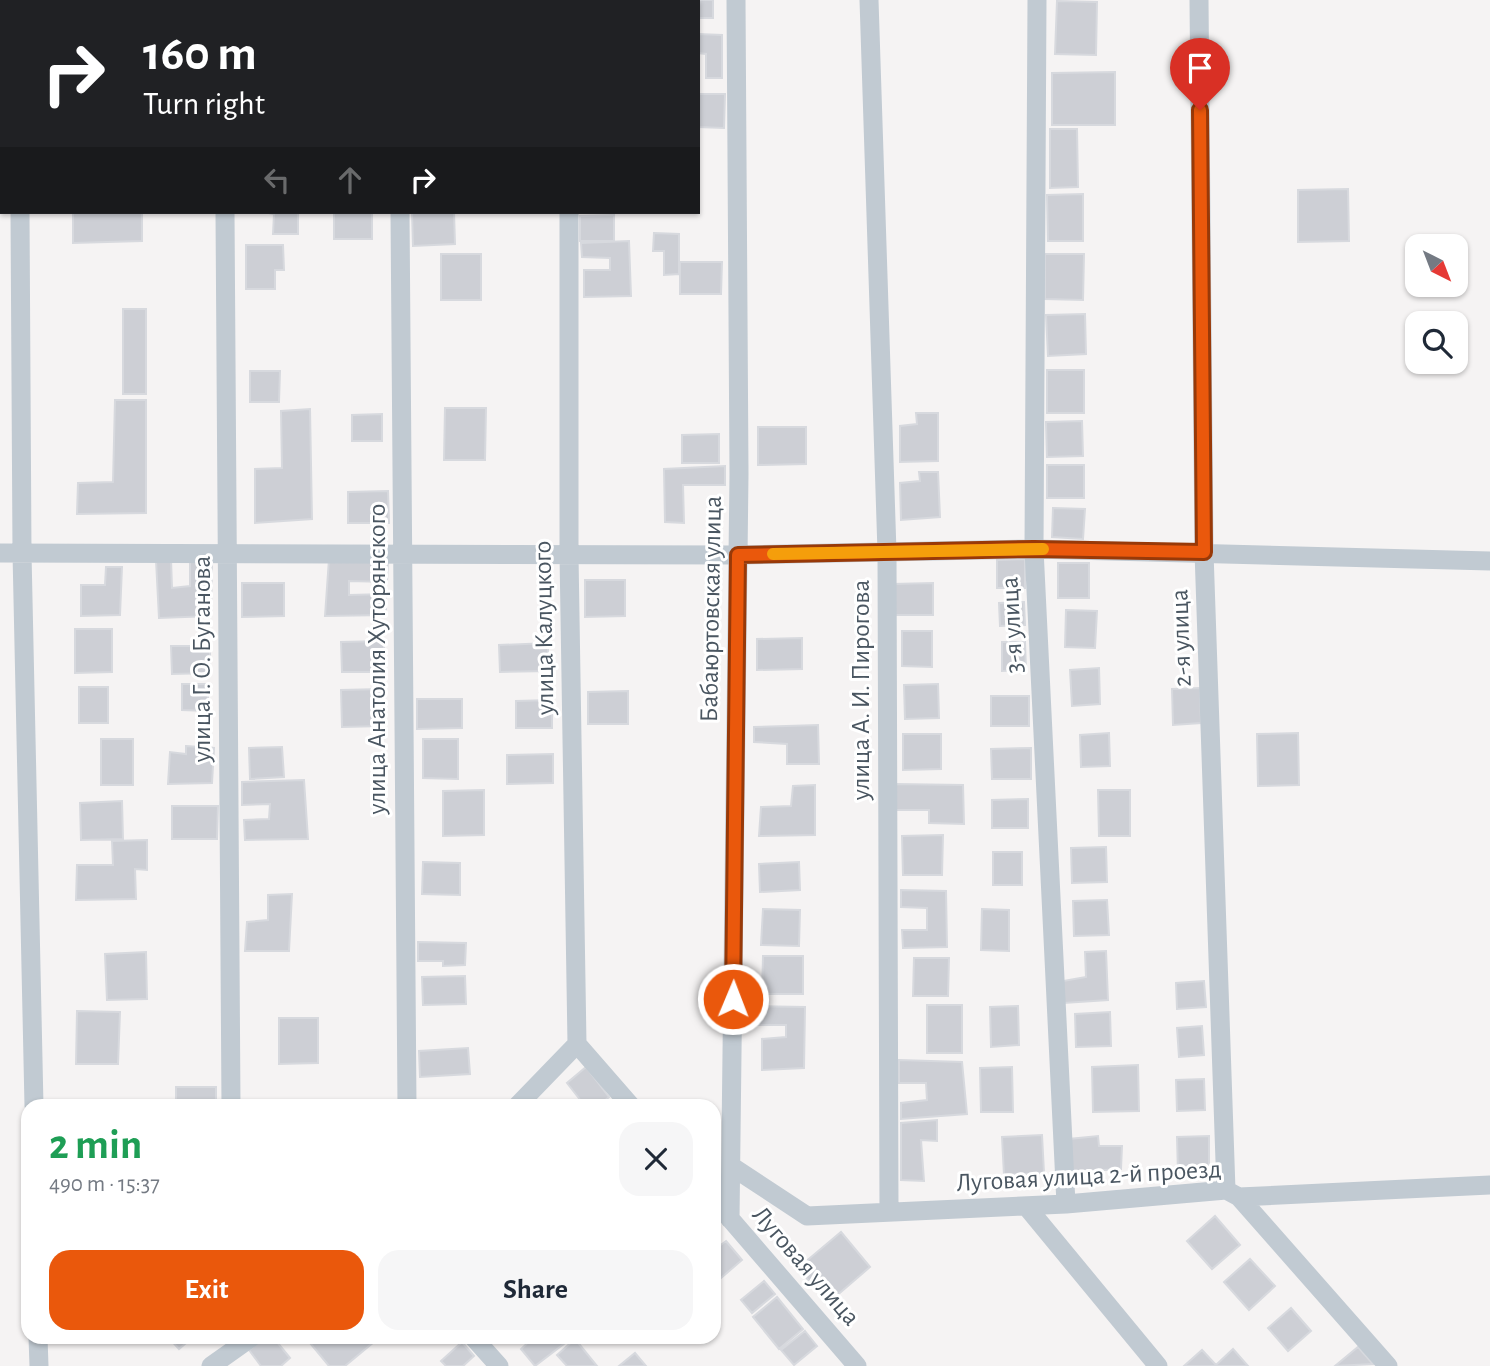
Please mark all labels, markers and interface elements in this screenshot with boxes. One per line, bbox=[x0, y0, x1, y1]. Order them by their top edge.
icon: right bbox=[28, 28, 119, 119]
text: 160 m bbox=[143, 30, 257, 79]
pin bbox=[1170, 38, 1230, 110]
icon: arrive bbox=[1181, 49, 1219, 87]
text: Turn right bbox=[143, 88, 265, 120]
icon: left bbox=[258, 161, 296, 199]
icon: ahead bbox=[331, 161, 369, 199]
icon: right bbox=[404, 161, 442, 199]
north arrow bbox=[1405, 234, 1468, 298]
map controls bbox=[1405, 234, 1468, 374]
button: search bbox=[1405, 311, 1468, 374]
street label: Бабаюртовская улица bbox=[696, 495, 726, 723]
street label: улица Анатолия Хуторянского bbox=[364, 504, 390, 815]
street label: улица Калуцкого bbox=[529, 541, 559, 716]
street label: улица Г. О. Буганова bbox=[189, 556, 215, 763]
street label: 3-я улица bbox=[996, 576, 1028, 674]
street label: улица А. И. Пирогова bbox=[848, 580, 874, 801]
street label: 2-я улица bbox=[1166, 589, 1196, 687]
position arrow bbox=[696, 962, 770, 1036]
button: close bbox=[619, 1122, 693, 1196]
text: 2 min bbox=[49, 1124, 142, 1166]
street label: Луговая улица 2-й проезд bbox=[956, 1156, 1222, 1196]
text: 490 m · 15:37 bbox=[49, 1173, 160, 1196]
street label: Луговая улица bbox=[747, 1201, 865, 1331]
button: Exit bbox=[49, 1250, 364, 1330]
button: Share bbox=[378, 1250, 693, 1330]

